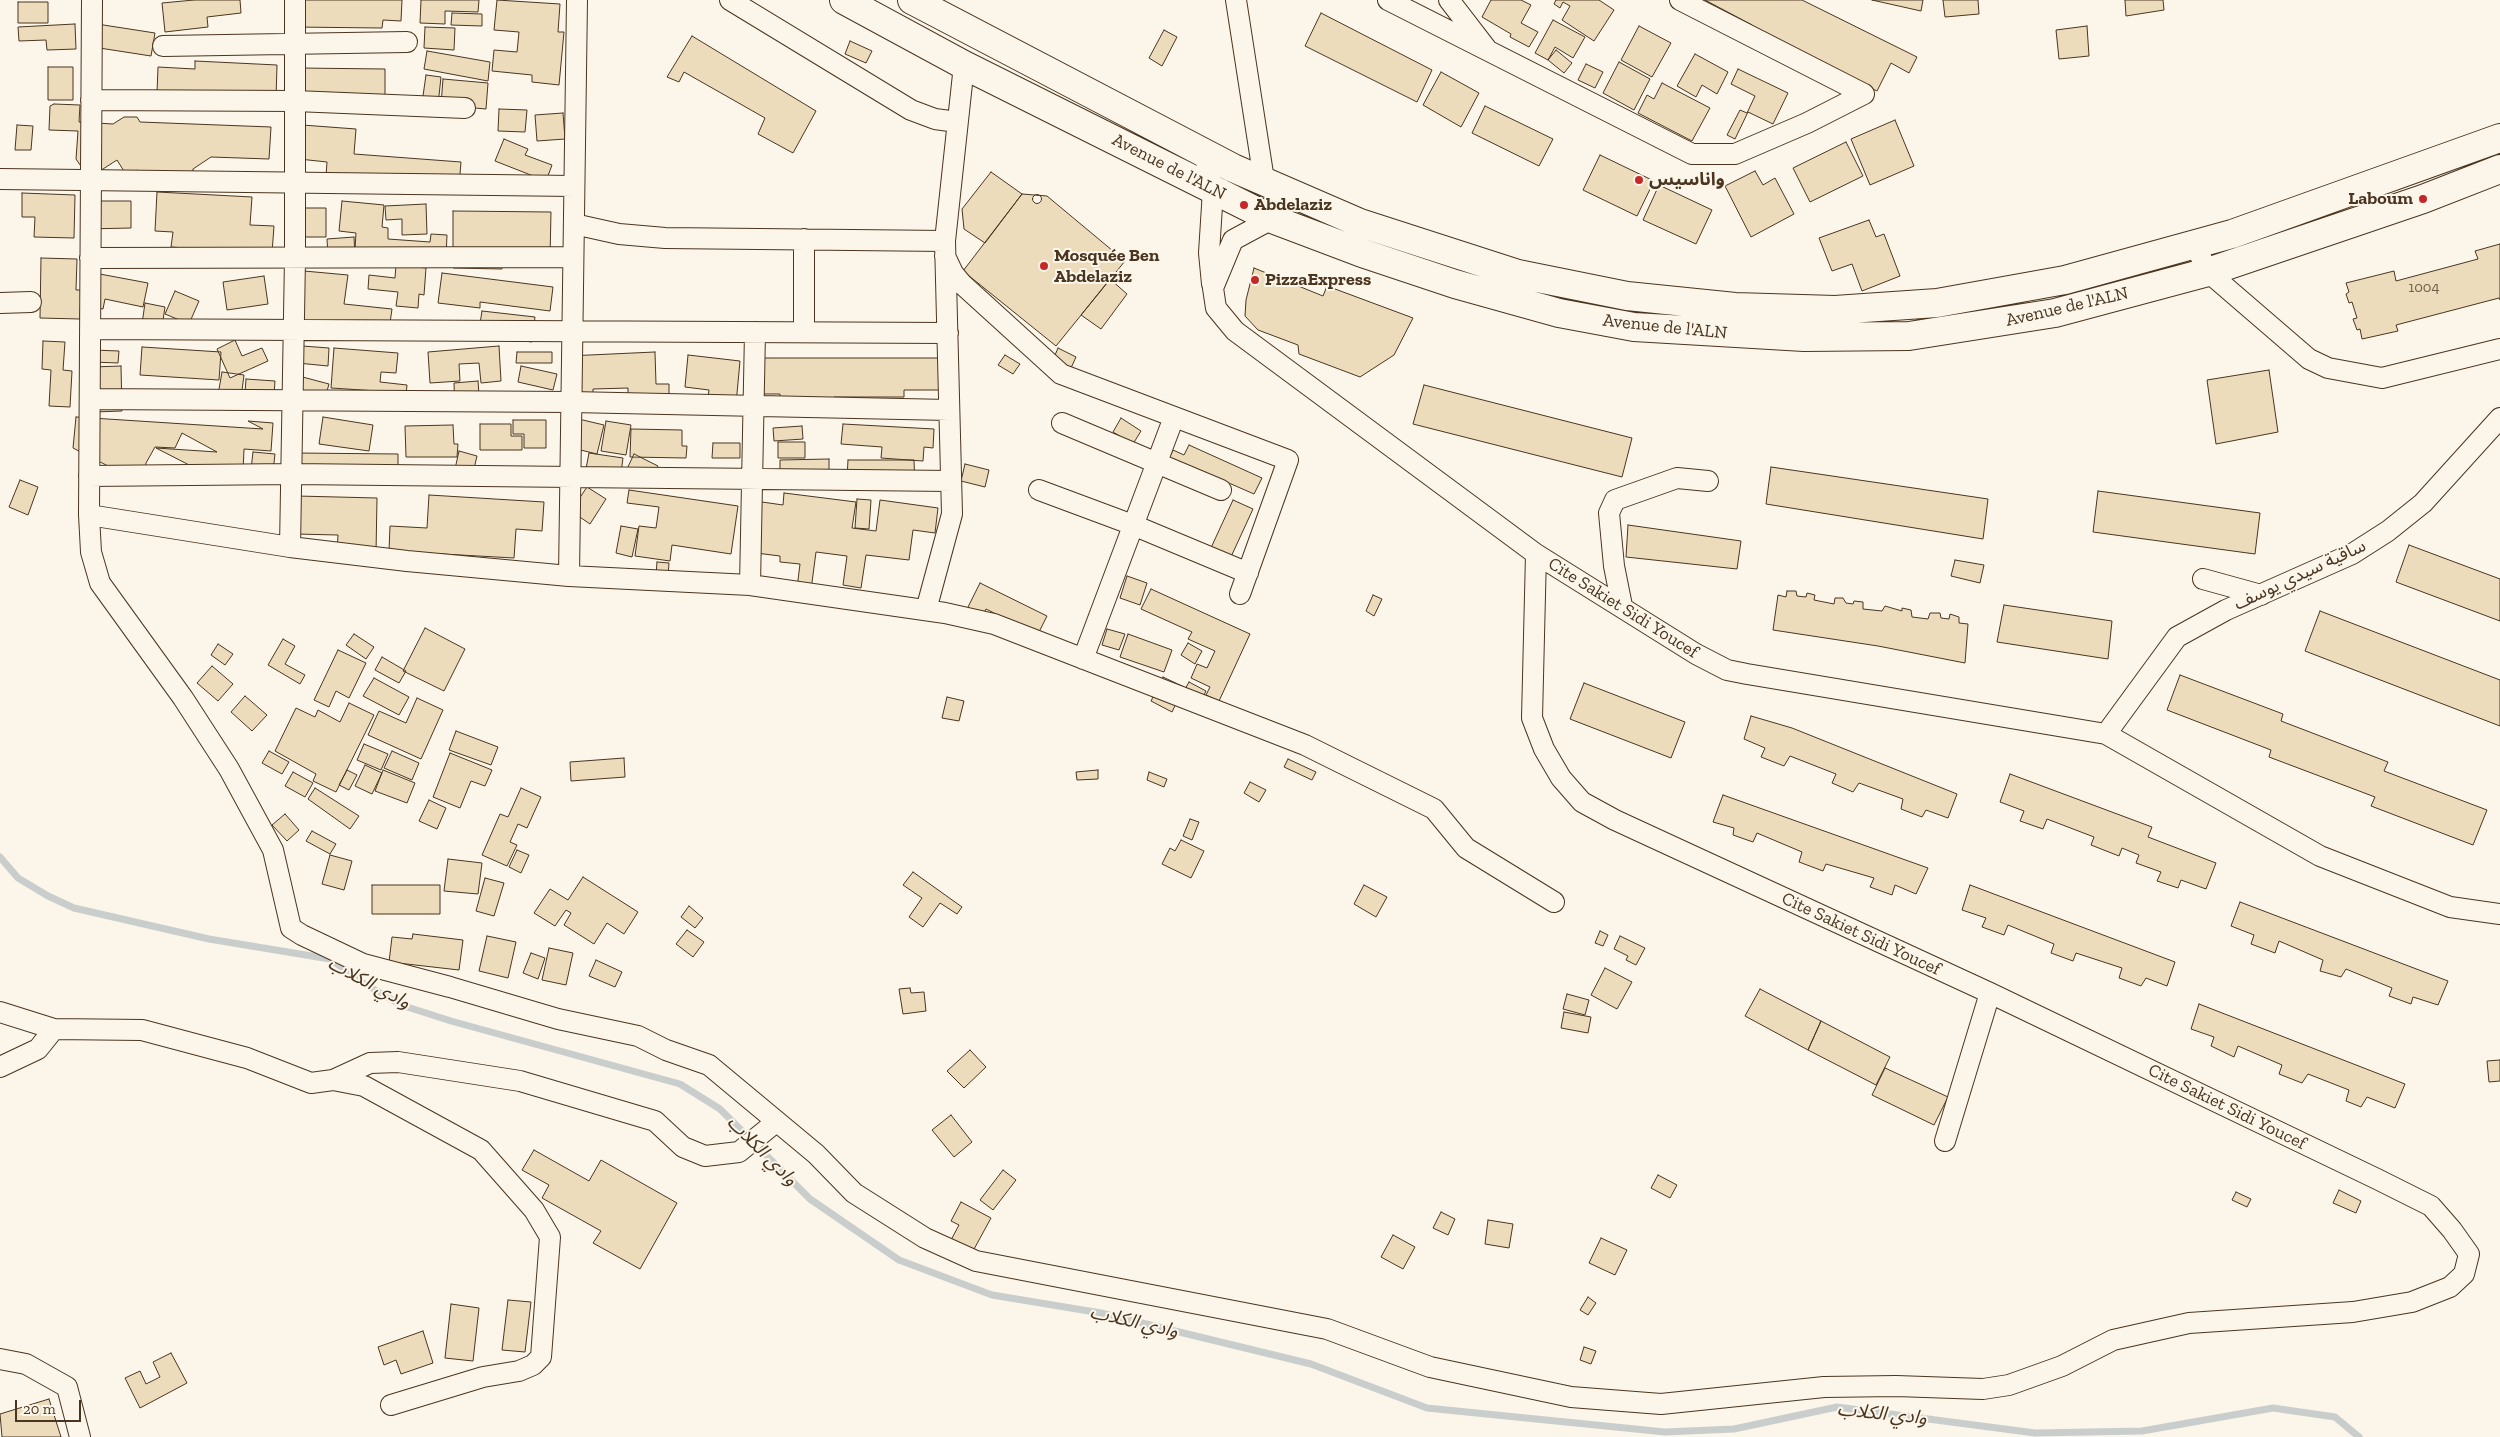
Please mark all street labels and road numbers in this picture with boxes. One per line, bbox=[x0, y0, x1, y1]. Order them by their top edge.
street label: Avenue de l'ALN bbox=[1108, 129, 1230, 205]
street label: Avenue de l'ALN bbox=[2004, 282, 2130, 332]
street label: Avenue de l'ALN bbox=[1602, 310, 1728, 344]
street label: ساقية سيدي يوسف bbox=[2231, 535, 2369, 615]
street label: Cite Sakiet Sidi Youcef bbox=[1544, 553, 1702, 663]
street label: Cite Sakiet Sidi Youcef bbox=[1778, 888, 1944, 980]
street label: Cite Sakiet Sidi Youcef bbox=[2145, 1059, 2309, 1155]

